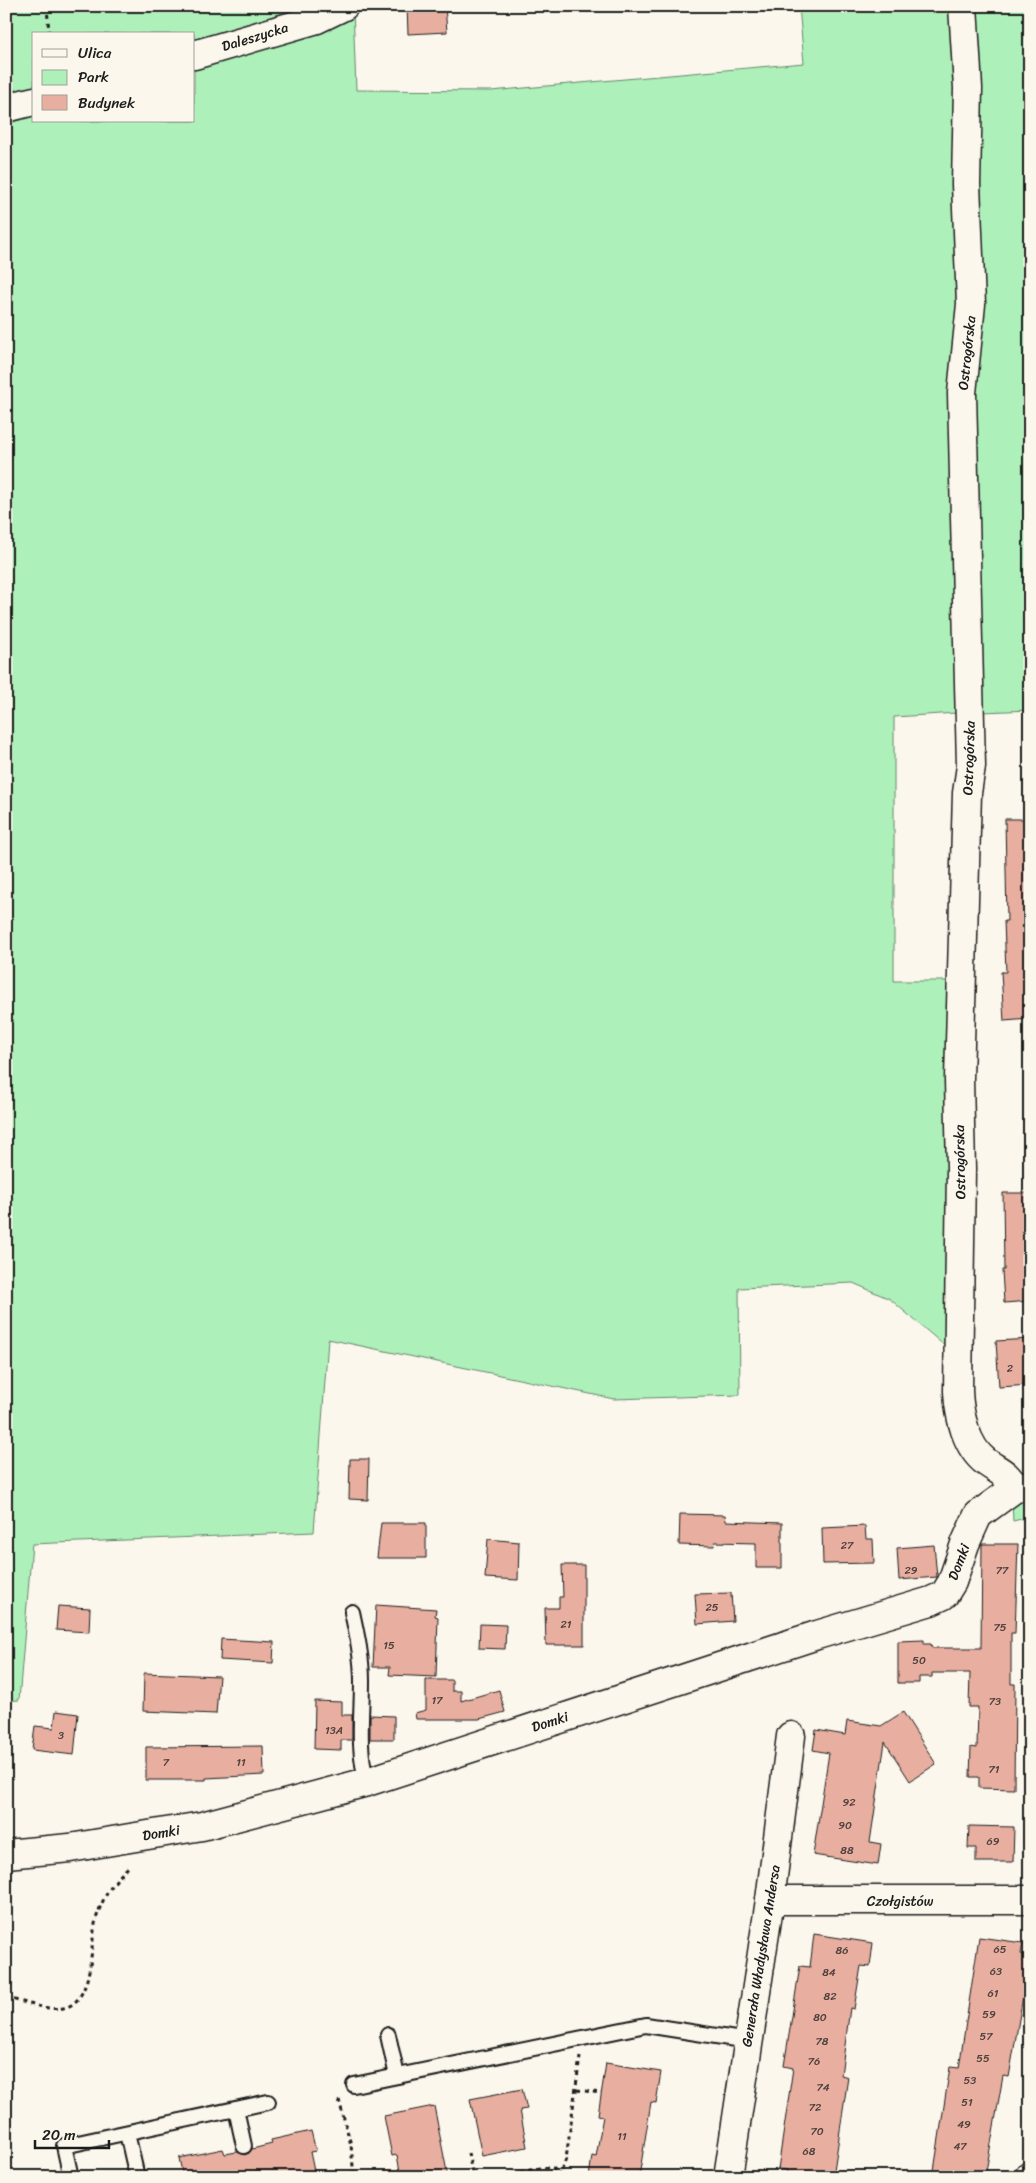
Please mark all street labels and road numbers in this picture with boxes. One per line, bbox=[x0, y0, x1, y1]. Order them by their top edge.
street label: Daleszycka bbox=[219, 15, 291, 59]
street label: Ostrogórska bbox=[951, 314, 983, 391]
street label: Ostrogórska bbox=[955, 719, 983, 796]
street label: Ostrogórska bbox=[947, 1124, 973, 1200]
street label: Domki bbox=[941, 1539, 978, 1584]
street label: Domki bbox=[528, 1704, 573, 1740]
street label: Domki bbox=[141, 1818, 183, 1848]
street label: Generała Władysława Andersa bbox=[734, 1863, 788, 2049]
street label: Czołgistów bbox=[867, 1889, 934, 1914]

